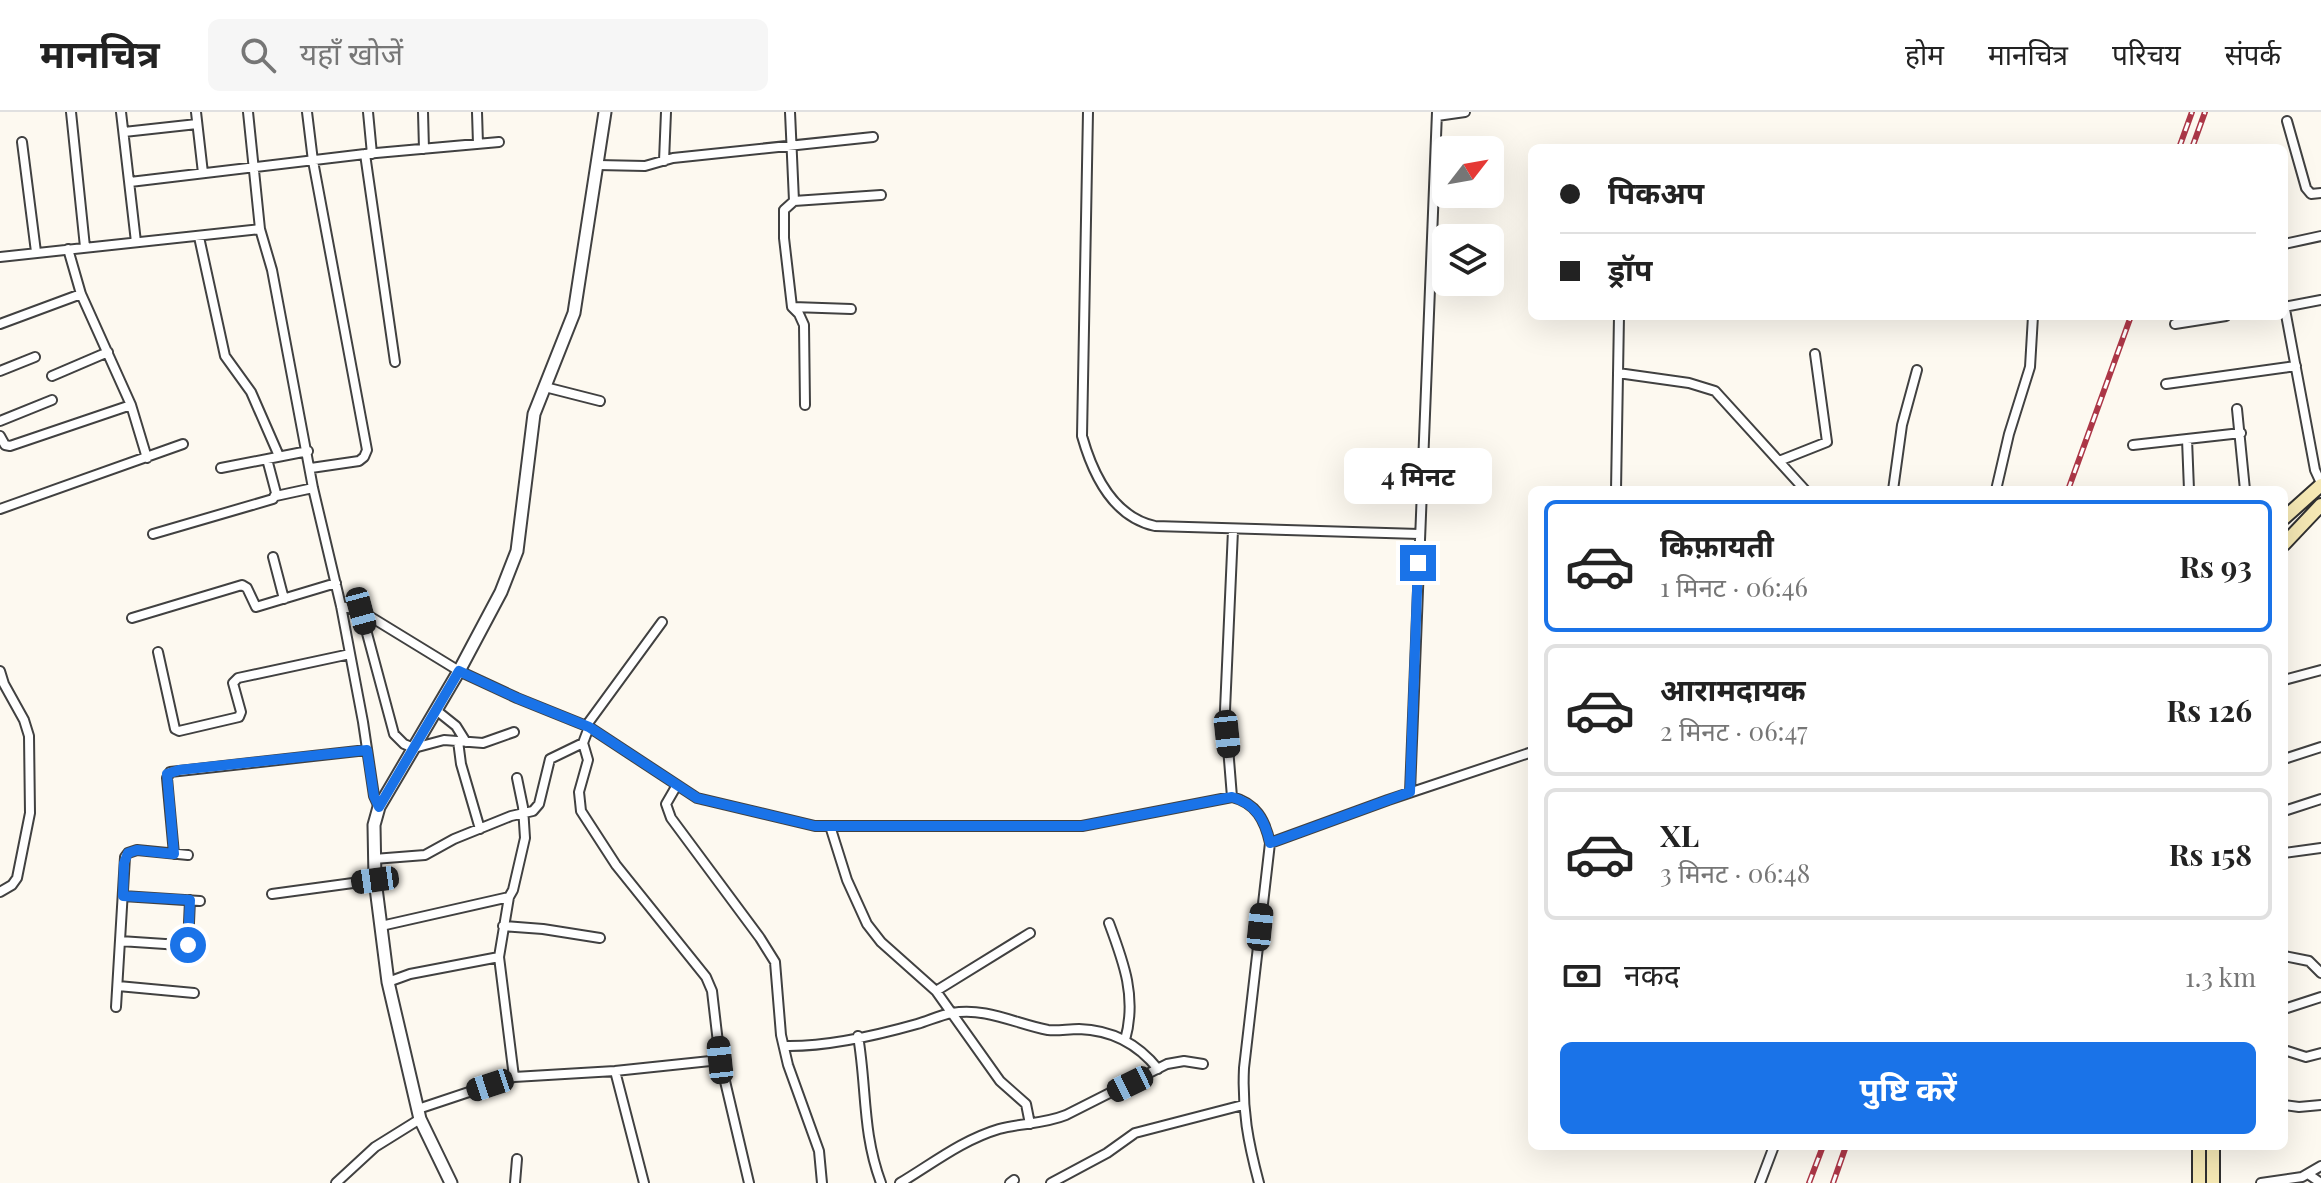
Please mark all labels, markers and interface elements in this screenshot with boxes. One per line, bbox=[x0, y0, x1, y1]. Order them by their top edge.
search box bbox=[208, 19, 768, 91]
text: मानचित्र bbox=[40, 27, 160, 78]
icon: search bbox=[236, 33, 280, 77]
text: यहाँ खोजें bbox=[300, 33, 403, 73]
text: होम bbox=[1905, 35, 1944, 72]
text: मानचित्र bbox=[1988, 35, 2068, 72]
text: परिचय bbox=[2112, 35, 2181, 72]
text: संपर्क bbox=[2225, 35, 2281, 72]
north arrow bbox=[1432, 136, 1504, 208]
map controls bbox=[1432, 136, 1504, 296]
text: पिकअप bbox=[1608, 172, 1704, 212]
button: layers bbox=[1432, 224, 1504, 296]
text: ड्रॉप bbox=[1608, 249, 1652, 289]
callout: 4 मिनट bbox=[1344, 447, 1492, 503]
text: 4 मिनट bbox=[1381, 458, 1455, 493]
text: किफ़ायती bbox=[1660, 525, 1774, 565]
icon: car bbox=[1564, 530, 1636, 602]
route end bbox=[1400, 545, 1436, 581]
text: Rs 93 bbox=[2179, 546, 2252, 586]
text: 1 मिनट · 06:46 bbox=[1660, 569, 1808, 604]
car bbox=[343, 585, 379, 637]
text: आरामदायक bbox=[1660, 669, 1806, 709]
icon: car bbox=[1564, 674, 1636, 746]
text: Rs 126 bbox=[2166, 690, 2252, 730]
car bbox=[1213, 709, 1241, 759]
text: 2 मिनट · 06:47 bbox=[1660, 713, 1808, 748]
text: XL bbox=[1660, 815, 1699, 855]
icon: car bbox=[1564, 818, 1636, 890]
text: Rs 158 bbox=[2169, 834, 2252, 874]
text: 3 मिनट · 06:48 bbox=[1660, 855, 1810, 890]
car bbox=[350, 865, 400, 895]
car bbox=[1246, 902, 1274, 952]
route start bbox=[170, 927, 206, 963]
icon: cash bbox=[1560, 954, 1604, 998]
text: नकद bbox=[1624, 954, 1680, 994]
text: 1.3 km bbox=[2185, 959, 2256, 994]
car bbox=[706, 1035, 734, 1085]
button: पुष्टि करें bbox=[1560, 1042, 2256, 1134]
car bbox=[1103, 1063, 1157, 1105]
car bbox=[463, 1066, 517, 1104]

